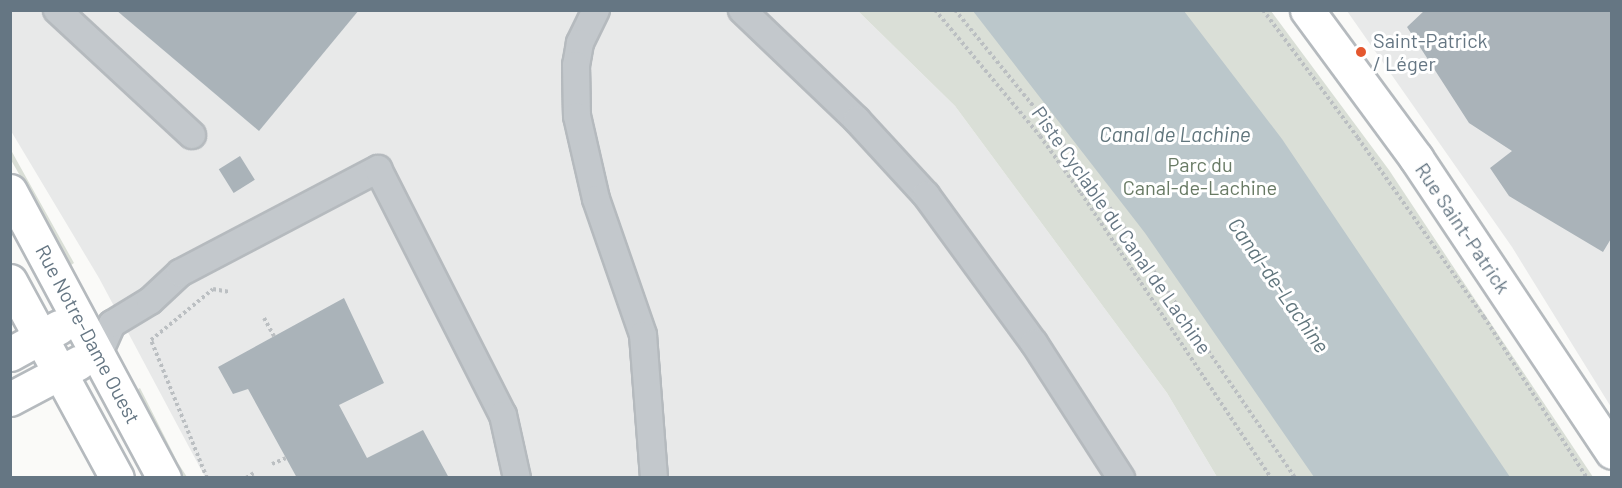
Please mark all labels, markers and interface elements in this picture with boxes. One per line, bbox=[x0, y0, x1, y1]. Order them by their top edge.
place label: Saint-Patrick / Léger bbox=[1373, 28, 1488, 75]
marker: Saint-Patrick / Léger bbox=[1354, 45, 1368, 59]
street label: Piste Cyclable du Canal de Lachine bbox=[1027, 102, 1217, 358]
water label: Canal de Lachine bbox=[1099, 121, 1251, 147]
park label: Parc du Canal-de-Lachine bbox=[1123, 152, 1277, 199]
street label: Rue Saint-Patrick bbox=[1410, 158, 1516, 298]
water label: Canal-de-Lachine bbox=[1223, 213, 1335, 357]
street label: Rue Notre-Dame Ouest bbox=[31, 241, 145, 427]

